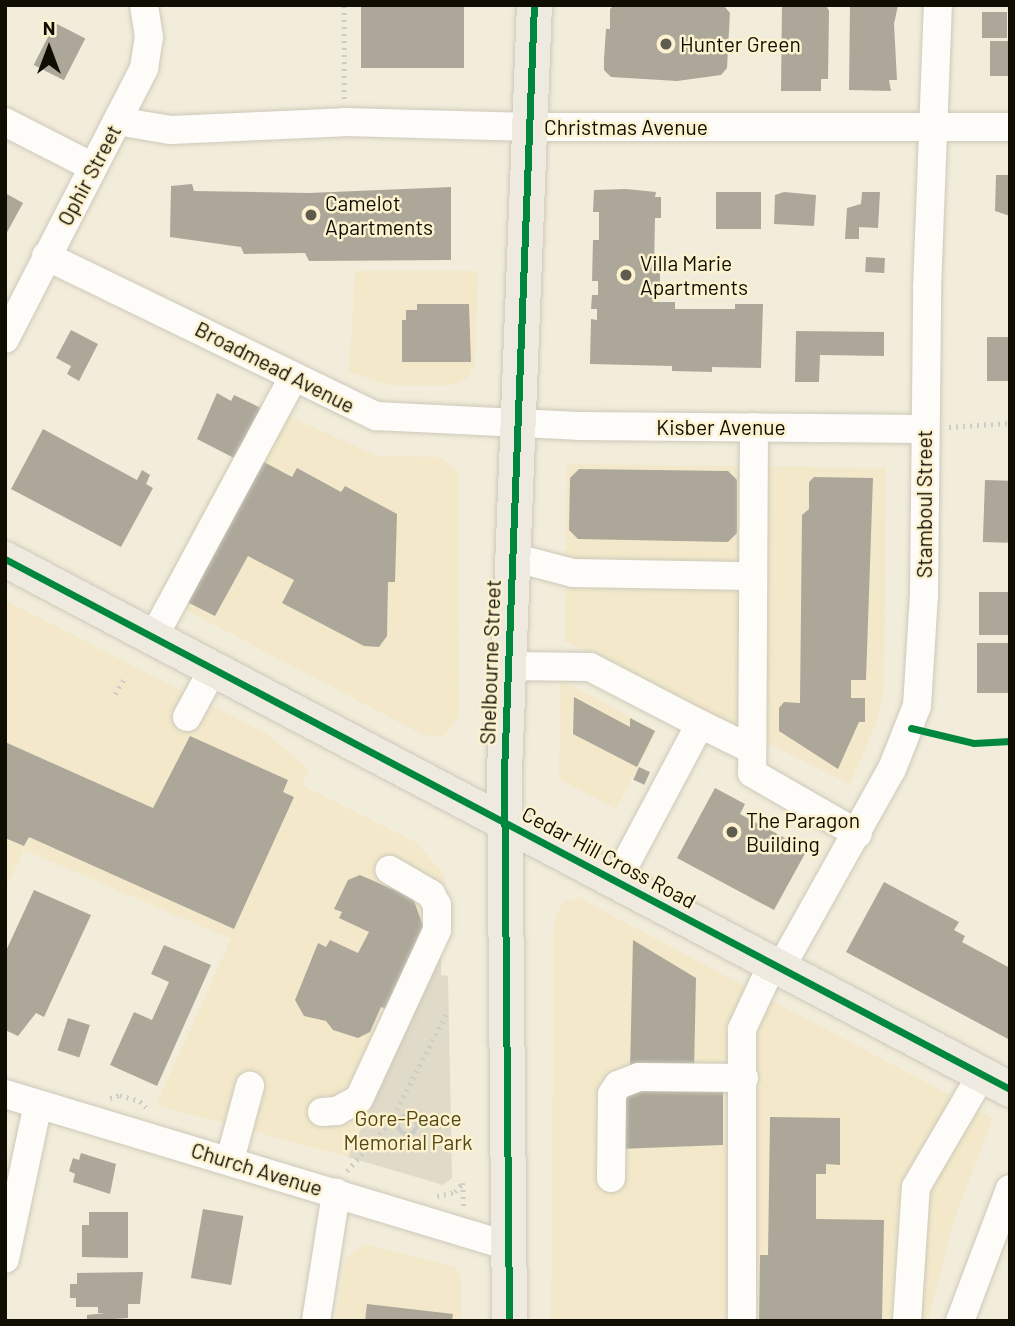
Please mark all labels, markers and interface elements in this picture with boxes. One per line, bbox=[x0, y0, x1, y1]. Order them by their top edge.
north arrow bbox=[14, 14, 84, 84]
text: N bbox=[43, 16, 55, 39]
place label: Hunter Green bbox=[680, 31, 801, 57]
marker: Hunter Green bbox=[658, 36, 674, 52]
street label: Christmas Avenue bbox=[544, 114, 708, 140]
street label: Ophir Street bbox=[52, 120, 126, 230]
place label: Camelot Apartments bbox=[325, 190, 433, 240]
marker: Camelot Apartments bbox=[303, 207, 319, 223]
place label: Villa Marie Apartments bbox=[640, 250, 748, 300]
marker: Villa Marie Apartments bbox=[618, 267, 634, 283]
street label: Broadmead Avenue bbox=[191, 316, 359, 418]
street label: Kisber Avenue bbox=[656, 414, 786, 440]
street label: Stamboul Street bbox=[911, 430, 937, 578]
street label: Shelbourne Street bbox=[475, 579, 505, 745]
street label: Cedar Hill Cross Road bbox=[518, 801, 700, 913]
place label: The Paragon Building bbox=[746, 807, 860, 857]
marker: The Paragon Building bbox=[724, 824, 740, 840]
park label: Gore-Peace Memorial Park bbox=[344, 1105, 472, 1155]
street label: Church Avenue bbox=[188, 1137, 326, 1201]

